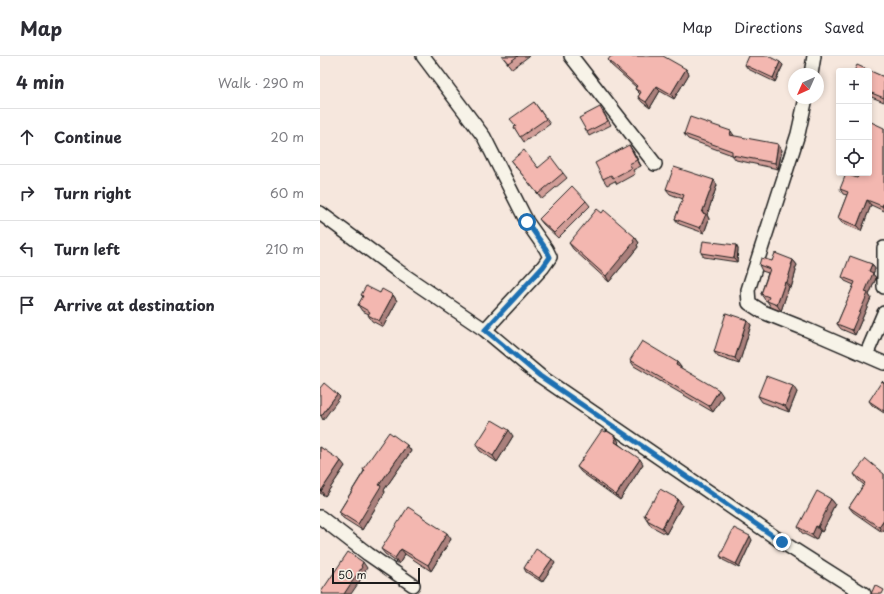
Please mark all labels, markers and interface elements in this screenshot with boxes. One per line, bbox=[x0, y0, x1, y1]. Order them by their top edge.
text: Map bbox=[20, 14, 62, 42]
text: Map bbox=[682, 17, 712, 38]
text: Directions bbox=[734, 17, 802, 38]
text: Saved bbox=[824, 17, 864, 38]
north arrow bbox=[788, 68, 824, 104]
map controls bbox=[836, 68, 872, 176]
button: + bbox=[836, 68, 872, 104]
text: 4 min bbox=[16, 69, 64, 95]
text: Walk · 290 m bbox=[218, 73, 304, 92]
button: − bbox=[836, 104, 872, 140]
text: Continue bbox=[54, 125, 122, 148]
icon: ahead bbox=[16, 126, 38, 148]
text: 20 m bbox=[270, 127, 304, 146]
button: locate bbox=[836, 140, 872, 176]
text: Turn right bbox=[54, 181, 131, 204]
icon: right bbox=[16, 182, 38, 204]
text: 60 m bbox=[270, 183, 304, 202]
route start bbox=[518, 213, 536, 231]
text: Turn left bbox=[54, 237, 120, 260]
icon: left bbox=[16, 238, 38, 260]
text: 210 m bbox=[265, 239, 304, 258]
text: Arrive at destination bbox=[54, 293, 215, 316]
icon: arrive bbox=[16, 294, 38, 316]
route end bbox=[773, 533, 791, 551]
scale bar bbox=[332, 566, 420, 585]
text: 50 m bbox=[338, 566, 367, 583]

